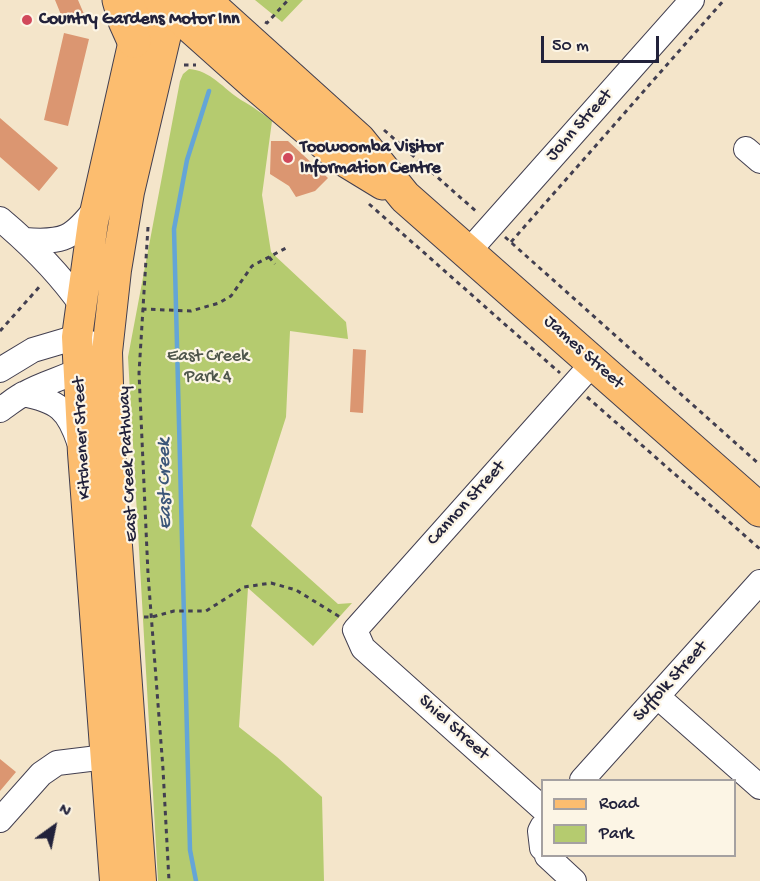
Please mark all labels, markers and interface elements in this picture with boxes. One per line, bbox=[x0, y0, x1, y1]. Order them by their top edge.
place label: Country Gardens Motor Inn bbox=[39, 9, 240, 31]
marker: Country Gardens Motor Inn bbox=[20, 13, 34, 27]
scale bar bbox=[544, 24, 662, 62]
text: 50 m bbox=[552, 36, 589, 57]
street label: John Street bbox=[542, 86, 618, 166]
place label: Toowoomba Visitor Information Centre bbox=[300, 137, 442, 180]
marker: Toowoomba Visitor Information Centre bbox=[281, 151, 295, 165]
street label: James Street bbox=[538, 311, 628, 395]
park label: East Creek Park 4 bbox=[167, 346, 249, 388]
street label: Kitchener Street bbox=[69, 376, 97, 500]
street label: East Creek Pathway bbox=[114, 385, 144, 543]
water label: East Creek bbox=[153, 438, 179, 530]
street label: Cannon Street bbox=[423, 457, 511, 551]
street label: Suffolk Street bbox=[629, 637, 713, 727]
street label: Shiel Street bbox=[413, 691, 493, 765]
legend bbox=[541, 779, 736, 857]
text: Road bbox=[599, 794, 638, 815]
north arrow bbox=[24, 797, 84, 857]
text: N bbox=[55, 801, 74, 822]
text: Park bbox=[599, 824, 633, 845]

